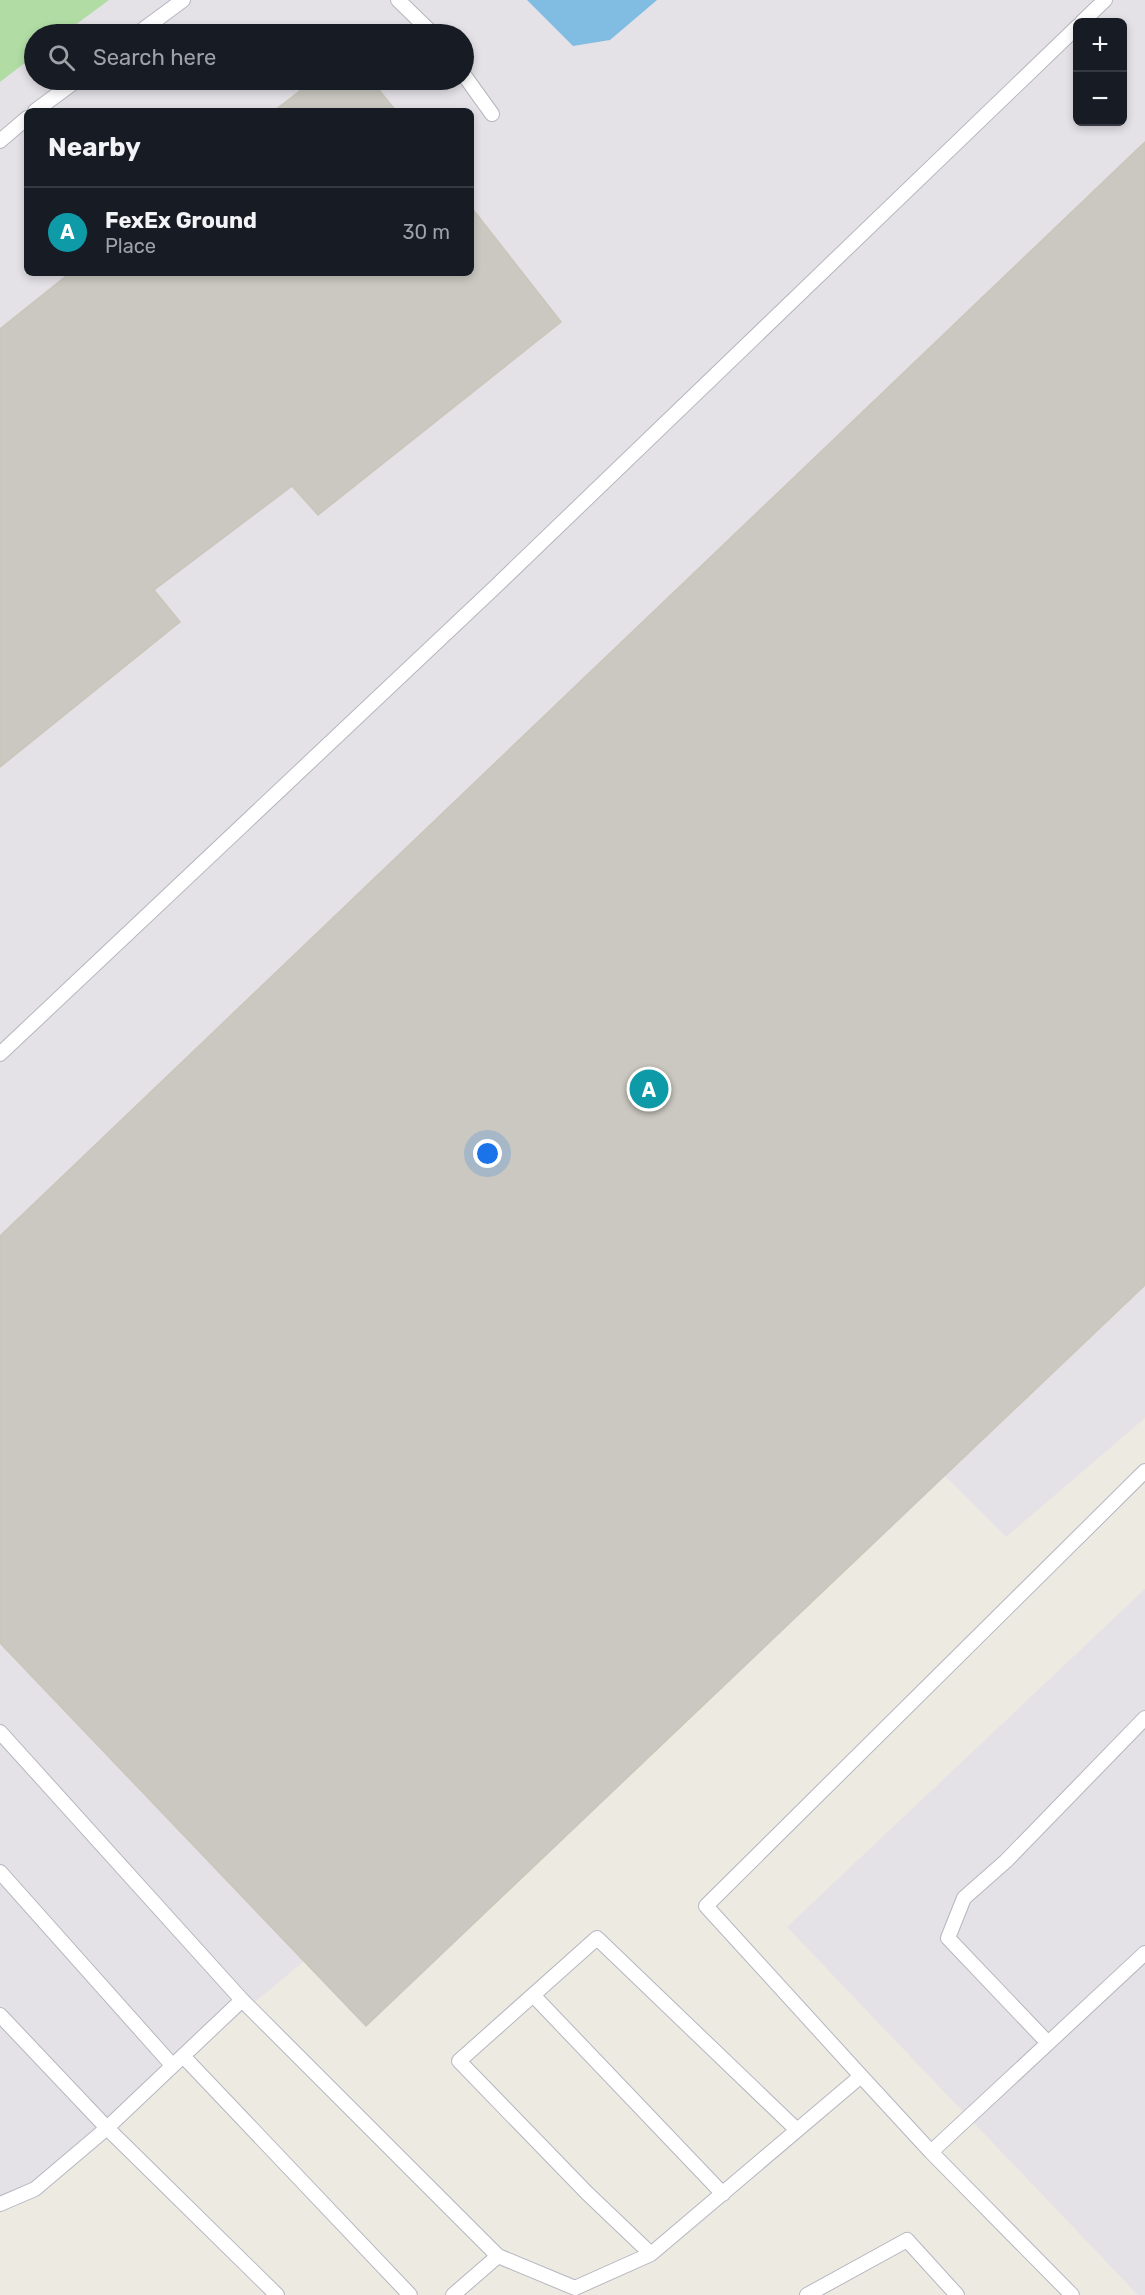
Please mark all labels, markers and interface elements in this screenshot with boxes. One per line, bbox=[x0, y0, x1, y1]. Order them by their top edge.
map controls bbox=[1073, 18, 1127, 126]
button: + bbox=[1073, 18, 1127, 72]
search box bbox=[24, 24, 474, 90]
icon: search bbox=[45, 41, 78, 74]
text: Search here bbox=[93, 44, 216, 71]
button: − bbox=[1073, 72, 1127, 126]
text: Nearby bbox=[48, 132, 141, 163]
text: FexEx Ground bbox=[105, 207, 257, 234]
text: A bbox=[60, 220, 75, 244]
text: 30 m bbox=[403, 220, 450, 244]
text: Place bbox=[105, 234, 156, 258]
pin: A bbox=[630, 1066, 668, 1112]
your location bbox=[473, 1139, 502, 1168]

